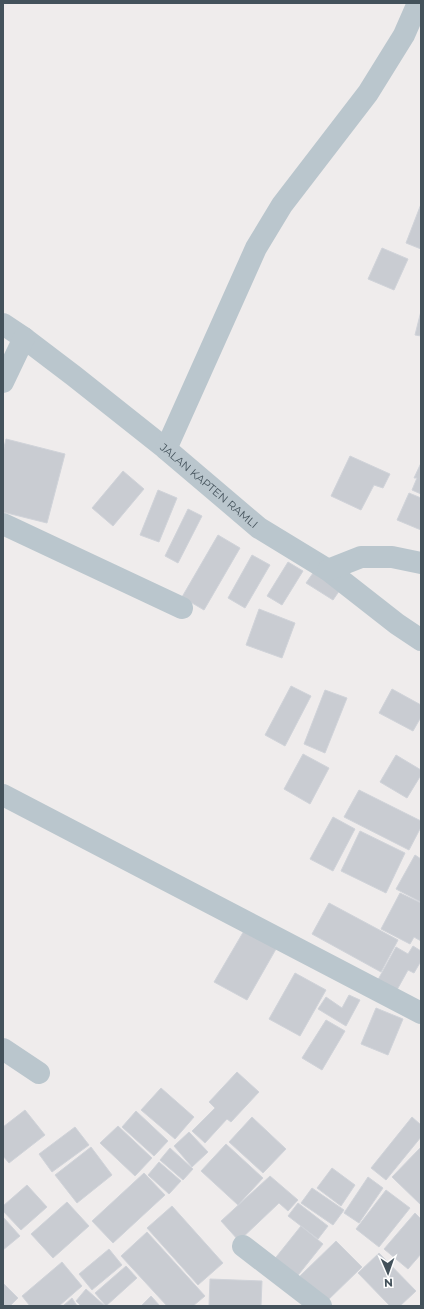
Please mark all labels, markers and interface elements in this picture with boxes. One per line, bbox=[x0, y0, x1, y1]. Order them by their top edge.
street label: JALAN KAPTEN RAMLI bbox=[157, 439, 261, 531]
north arrow bbox=[368, 1253, 408, 1293]
text: N bbox=[384, 1276, 393, 1290]

